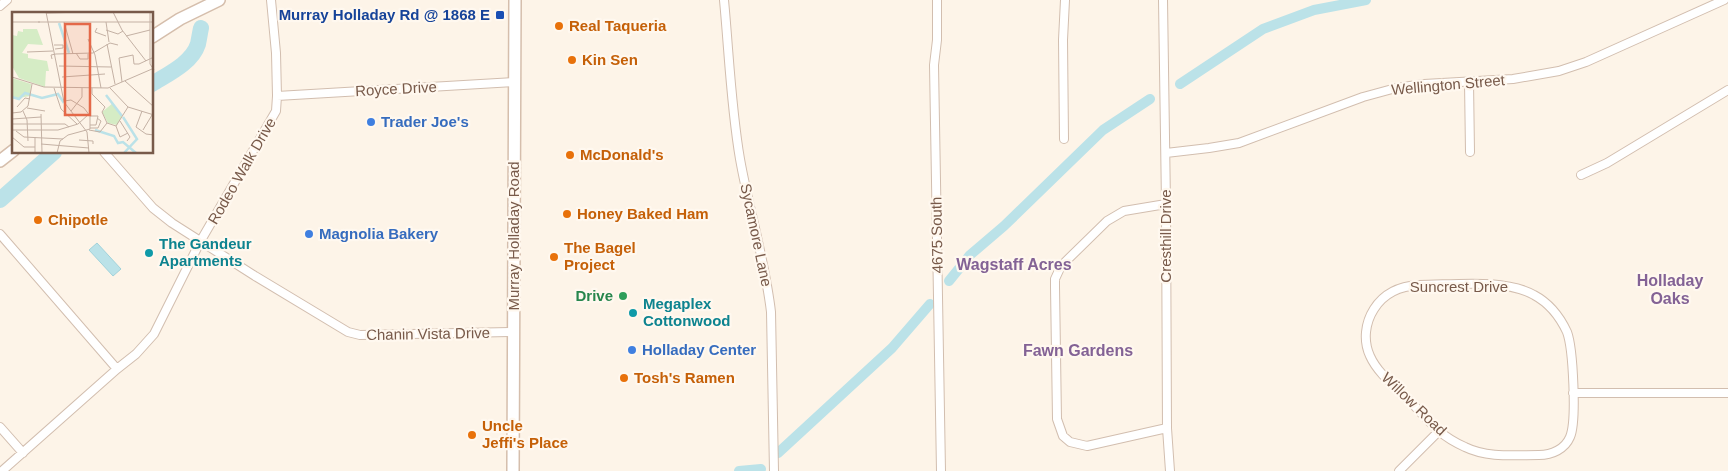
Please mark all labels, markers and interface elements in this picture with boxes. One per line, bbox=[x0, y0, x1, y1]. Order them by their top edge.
place label: Murray Holladay Rd @ 1868 E bbox=[279, 6, 490, 23]
marker: Murray Holladay Rd @ 1868 E bbox=[494, 9, 506, 21]
inset map bbox=[12, 12, 154, 154]
place label: Real Taqueria bbox=[569, 17, 667, 34]
marker: Real Taqueria bbox=[553, 20, 565, 32]
place label: Kin Sen bbox=[582, 51, 638, 68]
marker: Kin Sen bbox=[566, 54, 578, 66]
street label: Wellington Street bbox=[1390, 71, 1506, 98]
street label: Royce Drive bbox=[355, 78, 437, 99]
place label: Trader Joe's bbox=[381, 113, 469, 130]
street label: Rodeo Walk Drive bbox=[204, 114, 279, 227]
marker: Trader Joe's bbox=[365, 116, 377, 128]
place label: McDonald's bbox=[580, 146, 664, 163]
marker: McDonald's bbox=[564, 149, 576, 161]
street label: Murray Holladay Road bbox=[505, 161, 522, 311]
street label: Sycamore Lane bbox=[737, 182, 776, 288]
street label: Cresthill Drive bbox=[1157, 189, 1174, 283]
street label: 4675 South bbox=[927, 196, 946, 274]
place label: Honey Baked Ham bbox=[577, 205, 709, 222]
marker: Honey Baked Ham bbox=[561, 208, 573, 220]
place label: Chipotle bbox=[48, 211, 108, 228]
marker: Chipotle bbox=[32, 214, 44, 226]
place label: Magnolia Bakery bbox=[319, 225, 439, 242]
marker: Magnolia Bakery bbox=[303, 228, 315, 240]
place label: The Gandeur Apartments bbox=[159, 235, 252, 269]
place label: The Bagel Project bbox=[564, 239, 636, 273]
marker: The Gandeur Apartments bbox=[143, 247, 155, 259]
marker: The Bagel Project bbox=[548, 251, 560, 263]
district label: Wagstaff Acres bbox=[956, 256, 1072, 273]
district label: Holladay Oaks bbox=[1637, 272, 1703, 307]
street label: Suncrest Drive bbox=[1410, 278, 1508, 295]
place label: Drive bbox=[575, 287, 613, 304]
marker: Drive bbox=[617, 290, 629, 302]
place label: Megaplex Cottonwood bbox=[643, 295, 730, 329]
marker: Megaplex Cottonwood bbox=[627, 307, 639, 319]
street label: Chanin Vista Drive bbox=[366, 324, 490, 343]
place label: Holladay Center bbox=[642, 341, 756, 358]
district label: Fawn Gardens bbox=[1023, 342, 1133, 359]
marker: Holladay Center bbox=[626, 344, 638, 356]
place label: Tosh's Ramen bbox=[634, 369, 735, 386]
street label: Willow Road bbox=[1378, 369, 1450, 439]
marker: Tosh's Ramen bbox=[618, 372, 630, 384]
place label: Uncle Jeffi's Place bbox=[482, 417, 568, 451]
marker: Uncle Jeffi's Place bbox=[466, 429, 478, 441]

